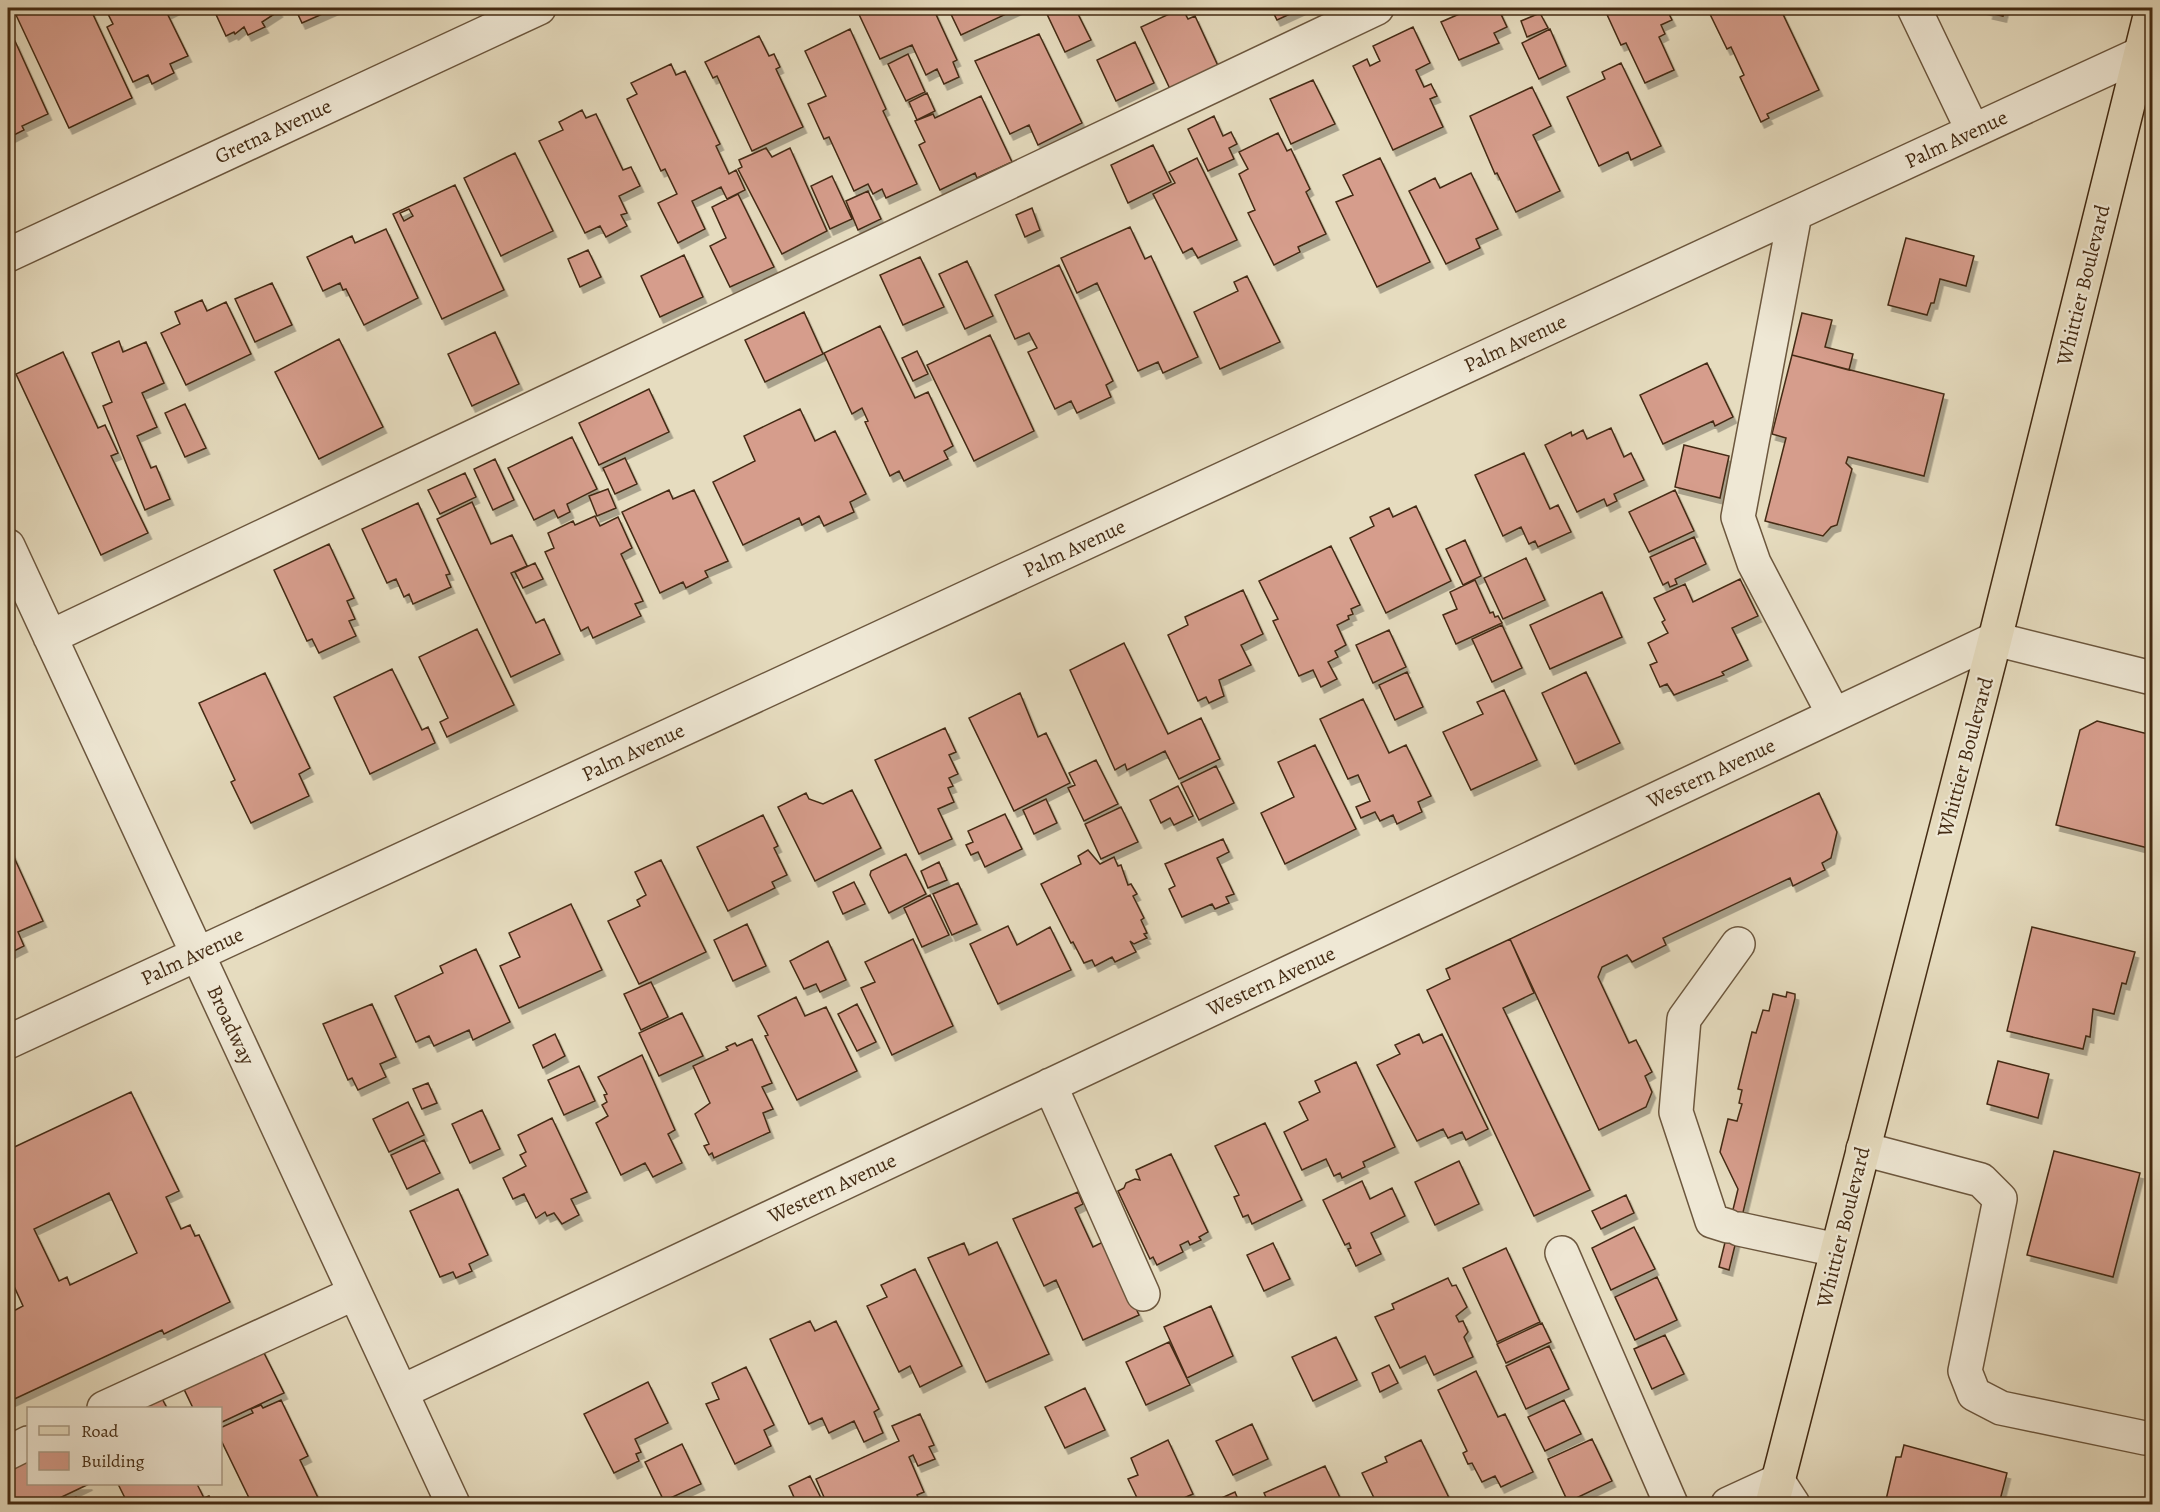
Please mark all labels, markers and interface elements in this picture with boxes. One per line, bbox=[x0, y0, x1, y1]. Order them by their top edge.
street label: Gretna Avenue bbox=[210, 92, 336, 170]
street label: Palm Avenue bbox=[1900, 103, 2012, 175]
street label: Whittier Boulevard bbox=[2049, 201, 2117, 369]
street label: Palm Avenue bbox=[1459, 307, 1571, 379]
street label: Palm Avenue bbox=[1018, 512, 1130, 584]
street label: Whittier Boulevard bbox=[1930, 673, 2000, 841]
street label: Palm Avenue bbox=[577, 716, 689, 788]
street label: Western Avenue bbox=[1641, 731, 1780, 815]
street label: Palm Avenue bbox=[136, 920, 248, 992]
street label: Western Avenue bbox=[1201, 939, 1340, 1023]
street label: Broadway bbox=[200, 981, 262, 1070]
street label: Whittier Boulevard bbox=[1809, 1143, 1877, 1311]
street label: Western Avenue bbox=[762, 1146, 901, 1230]
legend bbox=[27, 1407, 222, 1485]
text: Road bbox=[81, 1419, 119, 1443]
text: Building bbox=[81, 1449, 145, 1473]

